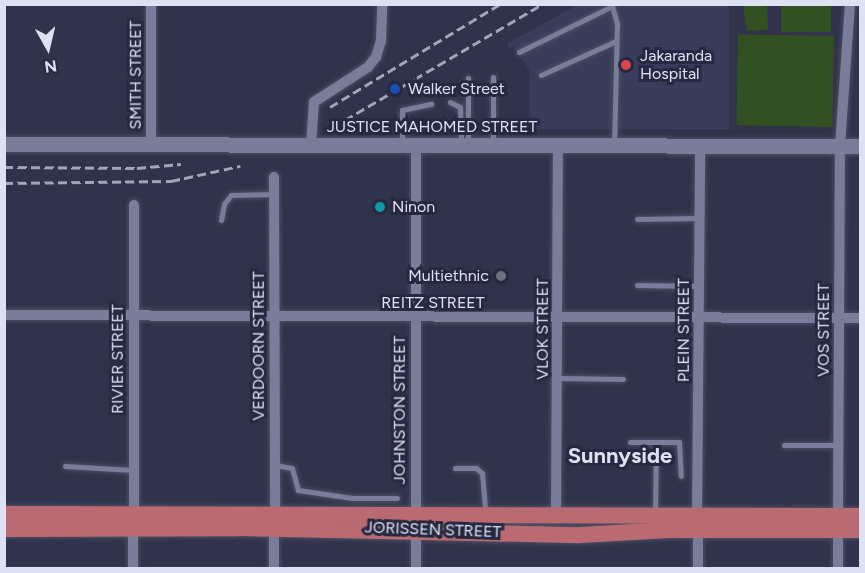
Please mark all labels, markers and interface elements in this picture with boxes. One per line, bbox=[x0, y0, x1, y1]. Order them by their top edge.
north arrow bbox=[18, 18, 78, 78]
street label: SMITH STREET bbox=[126, 21, 146, 129]
place label: Jakaranda Hospital bbox=[640, 46, 712, 84]
text: N bbox=[43, 56, 58, 77]
marker: Jakaranda Hospital bbox=[617, 56, 635, 74]
place label: Walker Street bbox=[408, 79, 505, 99]
marker: Walker Street bbox=[386, 80, 404, 98]
street label: JUSTICE MAHOMED STREET bbox=[327, 117, 537, 137]
place label: Ninon bbox=[392, 197, 435, 217]
marker: Ninon bbox=[373, 200, 387, 214]
place label: Multiethnic bbox=[408, 266, 489, 286]
marker: Multiethnic bbox=[494, 269, 508, 283]
street label: VERDOORN STREET bbox=[249, 271, 269, 421]
street label: VLOK STREET bbox=[533, 278, 553, 380]
street label: PLEIN STREET bbox=[674, 278, 694, 382]
street label: VOS STREET bbox=[814, 283, 834, 377]
street label: REITZ STREET bbox=[381, 293, 485, 313]
street label: RIVIER STREET bbox=[108, 304, 128, 414]
street label: JOHNSTON STREET bbox=[390, 336, 410, 484]
district label: Sunnyside bbox=[568, 443, 672, 469]
street label: JORISSEN STREET bbox=[364, 518, 502, 542]

